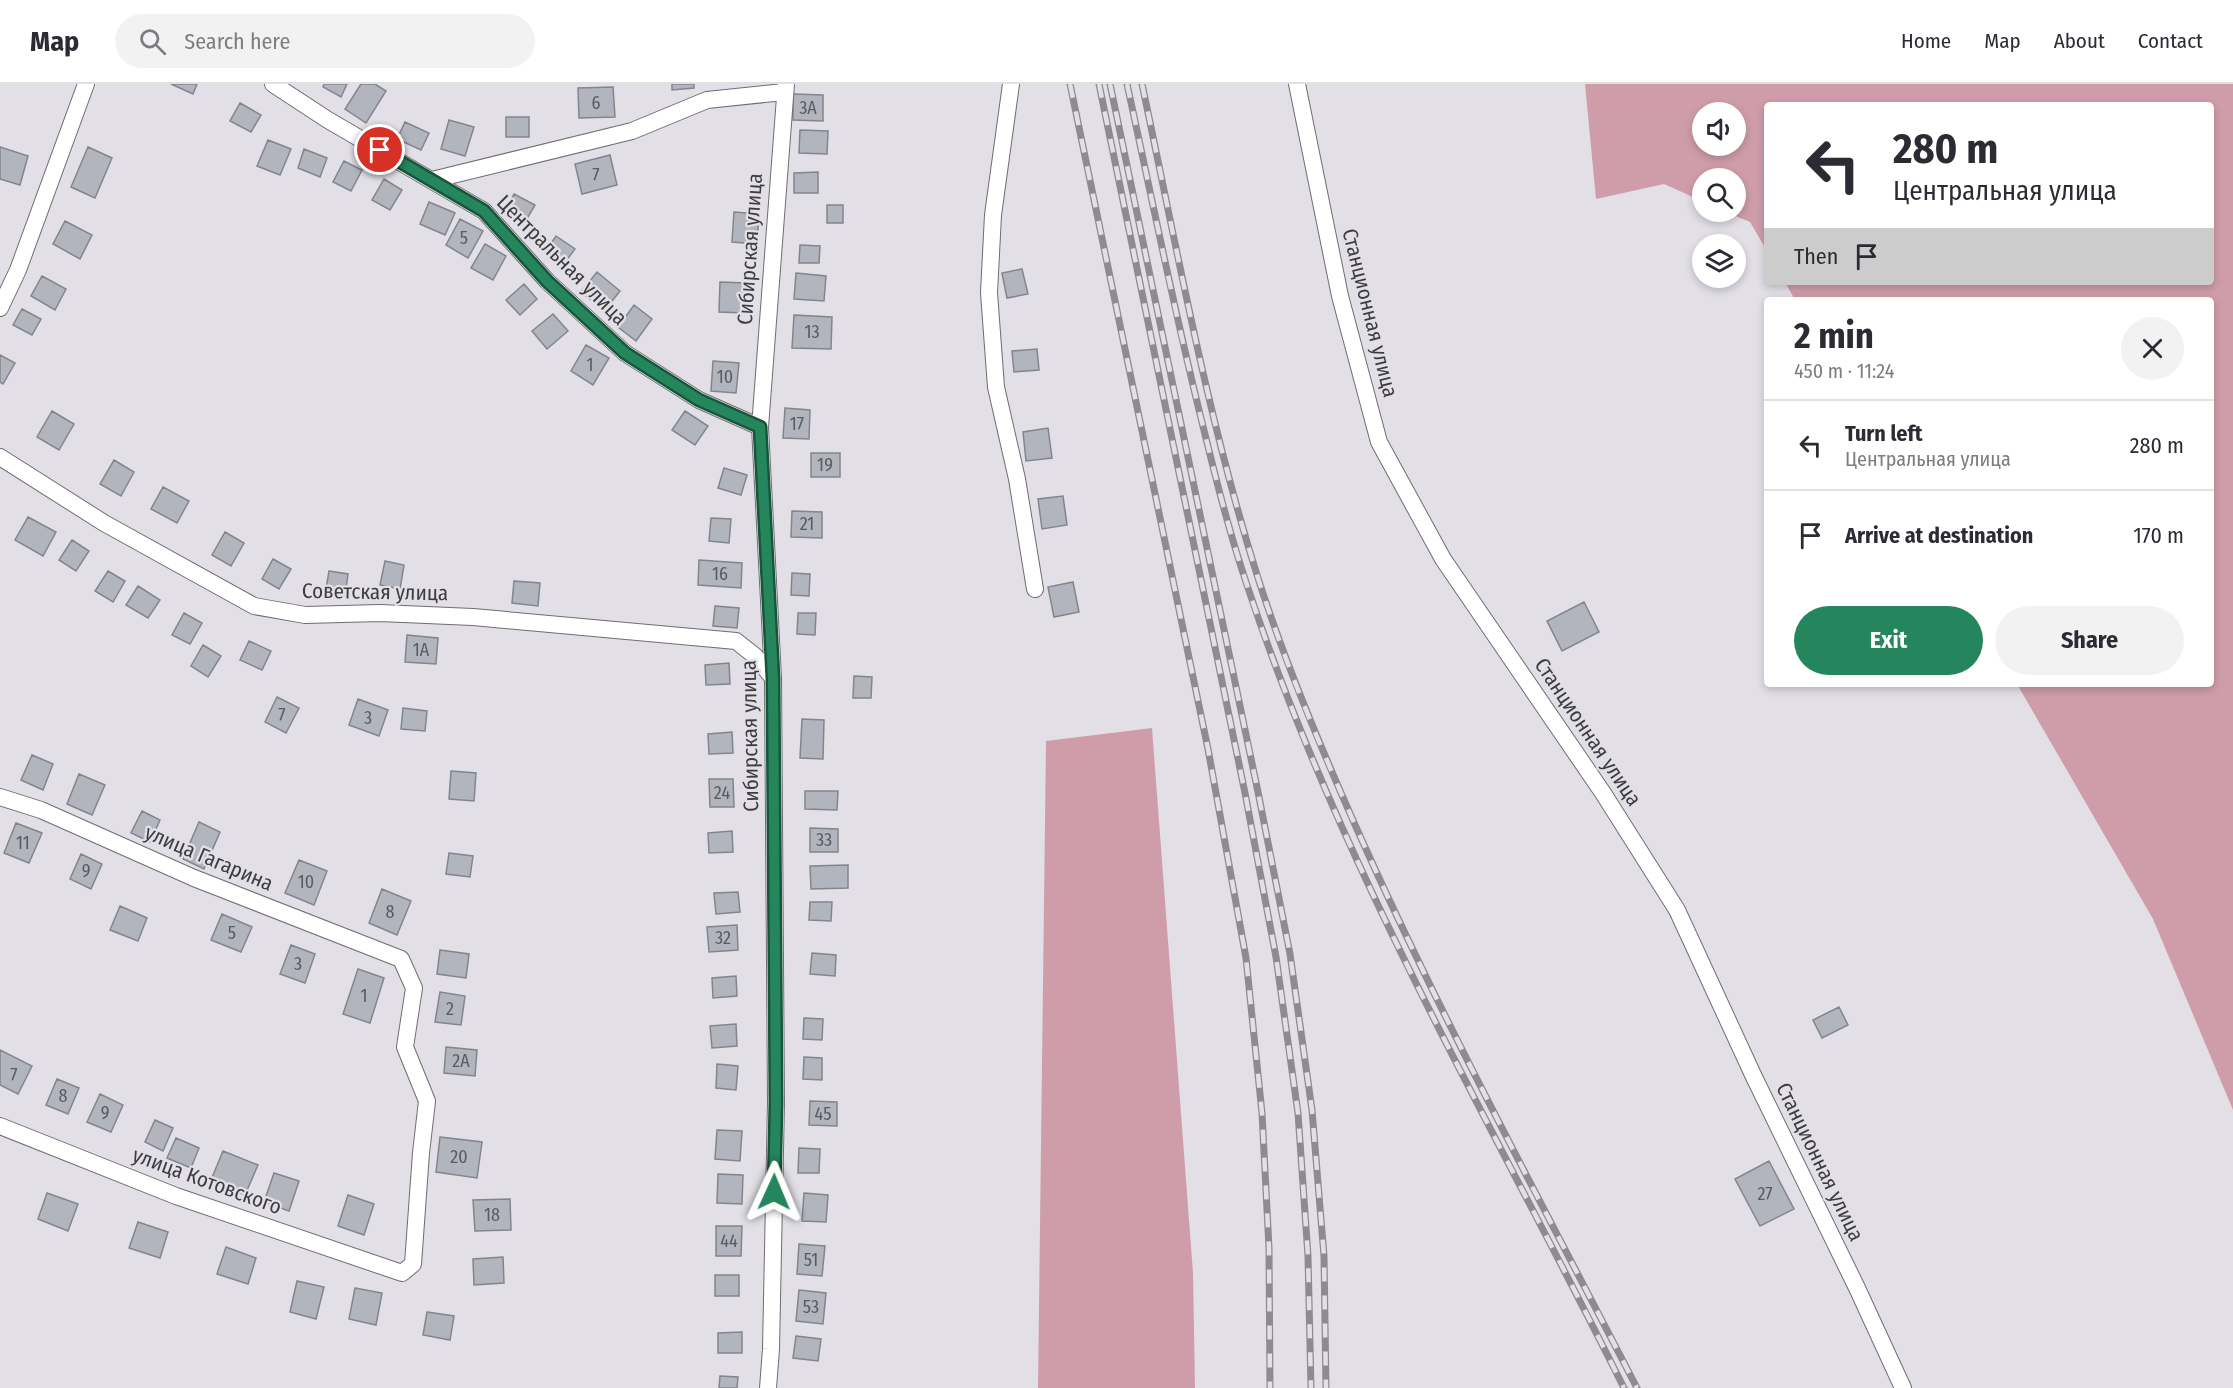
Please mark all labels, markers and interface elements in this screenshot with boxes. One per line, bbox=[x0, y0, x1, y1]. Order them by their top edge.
search box bbox=[115, 14, 535, 68]
text: Map bbox=[30, 25, 79, 58]
icon: search bbox=[136, 25, 169, 58]
text: Search here bbox=[184, 28, 290, 55]
text: Home bbox=[1901, 28, 1951, 54]
text: Map bbox=[1984, 28, 2021, 54]
text: About bbox=[2054, 28, 2105, 54]
text: Contact bbox=[2138, 28, 2203, 54]
house number: 6 bbox=[592, 92, 601, 114]
house number: 3А bbox=[799, 97, 817, 119]
map controls bbox=[1692, 102, 1746, 288]
button: sound bbox=[1692, 102, 1746, 156]
pin bbox=[354, 124, 405, 175]
text: 280 m bbox=[1893, 124, 1998, 174]
icon: left bbox=[1794, 126, 1872, 204]
icon: arrive bbox=[363, 133, 396, 166]
house number: 7 bbox=[592, 164, 600, 186]
button: search bbox=[1692, 168, 1746, 222]
street label: Сибирская улица bbox=[732, 172, 768, 326]
text: Центральная улица bbox=[1893, 175, 2117, 207]
street label: Центральная улица bbox=[491, 189, 633, 331]
street label: Станционная улица bbox=[1336, 226, 1404, 400]
house number: 5 bbox=[460, 227, 468, 249]
button: layers bbox=[1692, 234, 1746, 288]
icon: arrive bbox=[1850, 240, 1883, 273]
text: Then bbox=[1794, 243, 1838, 270]
text: 2 min bbox=[1794, 314, 1874, 358]
button: close bbox=[2121, 317, 2184, 380]
house number: 13 bbox=[804, 321, 820, 343]
house number: 1 bbox=[586, 354, 594, 376]
text: 450 m · 11:24 bbox=[1794, 359, 1894, 383]
house number: 10 bbox=[717, 366, 733, 388]
house number: 17 bbox=[790, 413, 804, 435]
text: Turn left bbox=[1845, 420, 1923, 447]
icon: left bbox=[1794, 429, 1827, 462]
text: 280 m bbox=[2130, 432, 2184, 459]
text: Центральная улица bbox=[1845, 447, 2011, 471]
house number: 19 bbox=[817, 454, 833, 476]
house number: 21 bbox=[800, 513, 814, 535]
icon: arrive bbox=[1794, 519, 1827, 552]
text: Arrive at destination bbox=[1845, 522, 2033, 549]
text: 170 m bbox=[2133, 522, 2184, 549]
house number: 16 bbox=[712, 563, 728, 585]
street label: Советская улица bbox=[302, 578, 448, 606]
button: Exit bbox=[1794, 606, 1983, 675]
button: Share bbox=[1995, 606, 2184, 675]
house number: 1А bbox=[413, 639, 430, 661]
street label: Станционная улица bbox=[1529, 653, 1647, 811]
street label: Сибирская улица bbox=[736, 660, 764, 812]
house number: 7 bbox=[278, 704, 286, 726]
house number: 3 bbox=[364, 707, 372, 729]
house number: 24 bbox=[714, 782, 730, 804]
street label: улица Гагарина bbox=[141, 819, 277, 897]
house number: 33 bbox=[816, 829, 832, 851]
house number: 11 bbox=[16, 832, 30, 854]
house number: 9 bbox=[82, 860, 90, 882]
house number: 10 bbox=[298, 871, 314, 893]
house number: 8 bbox=[386, 901, 395, 923]
house number: 5 bbox=[228, 922, 236, 944]
house number: 32 bbox=[715, 927, 731, 949]
house number: 3 bbox=[294, 953, 302, 975]
house number: 1 bbox=[360, 985, 368, 1007]
house number: 2 bbox=[446, 998, 454, 1020]
house number: 2А bbox=[452, 1050, 470, 1072]
house number: 7 bbox=[10, 1064, 18, 1086]
street label: Станционная улица bbox=[1770, 1079, 1870, 1245]
house number: 8 bbox=[59, 1085, 68, 1107]
house number: 9 bbox=[101, 1102, 109, 1124]
house number: 45 bbox=[815, 1103, 831, 1125]
street label: улица Котовского bbox=[129, 1142, 285, 1220]
house number: 20 bbox=[450, 1146, 468, 1168]
position arrow bbox=[742, 1160, 806, 1224]
house number: 27 bbox=[1757, 1183, 1773, 1205]
house number: 18 bbox=[484, 1204, 500, 1226]
house number: 44 bbox=[720, 1230, 738, 1252]
house number: 51 bbox=[804, 1249, 818, 1271]
house number: 53 bbox=[803, 1296, 819, 1318]

